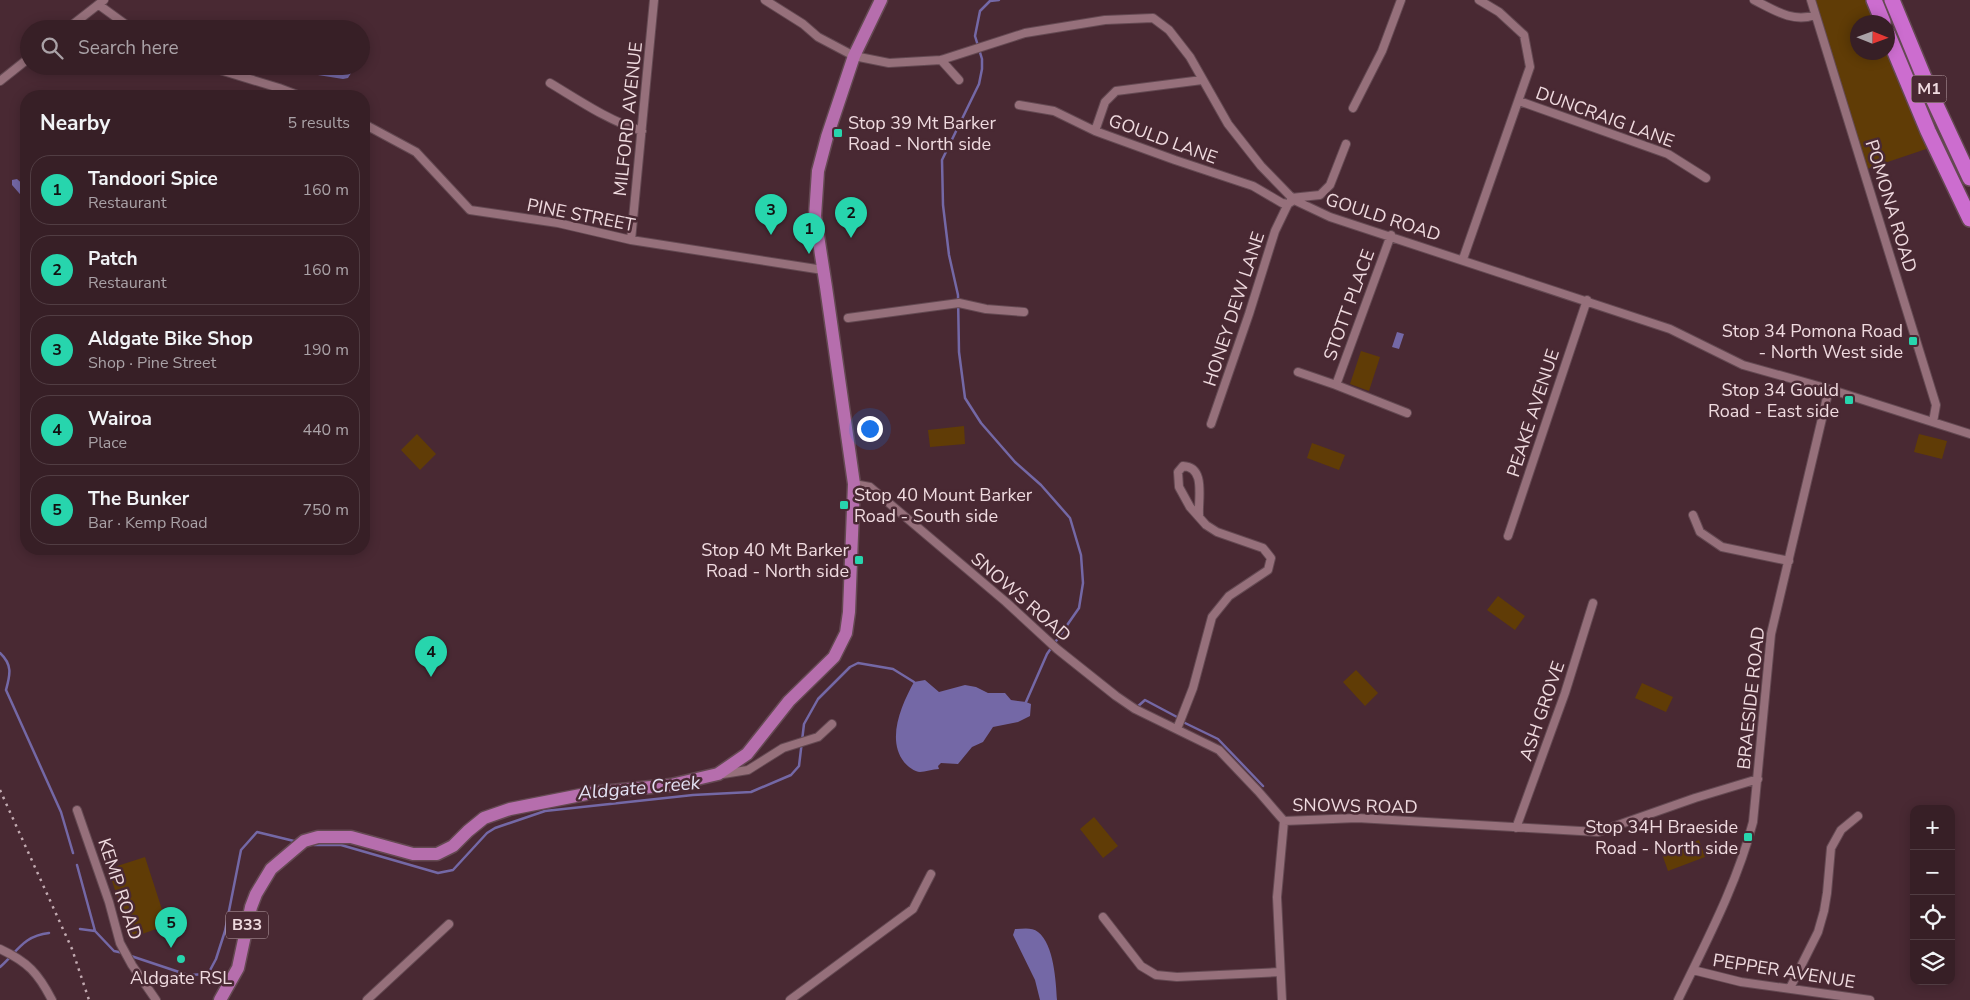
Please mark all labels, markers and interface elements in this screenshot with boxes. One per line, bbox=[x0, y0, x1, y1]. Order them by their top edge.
north arrow bbox=[1850, 15, 1895, 60]
search box bbox=[20, 20, 370, 75]
icon: search bbox=[38, 34, 66, 62]
text: Search here bbox=[78, 35, 179, 61]
street label: MILFORD AVENUE bbox=[608, 41, 648, 197]
road number: M1 bbox=[1912, 76, 1946, 102]
street label: DUNCRAIG LANE bbox=[1533, 81, 1677, 153]
street label: GOULD LANE bbox=[1105, 108, 1221, 170]
text: Nearby bbox=[40, 109, 110, 137]
place label: Stop 39 Mt Barker Road - North side bbox=[848, 111, 996, 156]
text: 5 results bbox=[288, 112, 350, 134]
marker: Stop 39 Mt Barker Road - North side bbox=[832, 127, 844, 139]
street label: POMONA ROAD bbox=[1859, 137, 1923, 275]
text: Tandoori Spice bbox=[88, 166, 218, 192]
text: 1 bbox=[52, 179, 62, 201]
text: 160 m bbox=[302, 179, 349, 201]
street label: GOULD ROAD bbox=[1322, 187, 1444, 247]
text: Restaurant bbox=[88, 192, 167, 214]
street label: PINE STREET bbox=[525, 193, 637, 237]
pin: 3 bbox=[755, 194, 787, 235]
pin: 2 bbox=[835, 197, 867, 238]
pin: 1 bbox=[793, 213, 825, 254]
street label: HONEY DEW LANE bbox=[1198, 229, 1270, 389]
text: Patch bbox=[88, 246, 138, 272]
street label: STOTT PLACE bbox=[1318, 246, 1380, 364]
text: 2 bbox=[52, 259, 62, 281]
text: 160 m bbox=[302, 259, 349, 281]
text: Restaurant bbox=[88, 272, 167, 294]
place label: Stop 34 Pomona Road - North West side bbox=[1722, 319, 1903, 364]
text: Aldgate Bike Shop bbox=[88, 326, 253, 352]
marker: Stop 34 Pomona Road - North West side bbox=[1907, 335, 1919, 347]
text: 3 bbox=[52, 339, 62, 361]
text: 190 m bbox=[302, 339, 349, 361]
street label: PEAKE AVENUE bbox=[1501, 346, 1565, 480]
text: Shop · Pine Street bbox=[88, 352, 216, 374]
place label: Stop 34 Gould Road - East side bbox=[1708, 378, 1839, 423]
marker: Stop 34 Gould Road - East side bbox=[1843, 394, 1855, 406]
text: Wairoa bbox=[88, 406, 152, 432]
your location bbox=[857, 416, 883, 442]
text: 4 bbox=[52, 419, 62, 441]
text: 440 m bbox=[302, 419, 349, 441]
text: Place bbox=[88, 432, 127, 454]
place label: Stop 40 Mount Barker Road - South side bbox=[854, 483, 1033, 528]
text: The Bunker bbox=[88, 486, 189, 512]
text: 5 bbox=[52, 499, 62, 521]
text: 750 m bbox=[302, 499, 349, 521]
marker: Stop 40 Mount Barker Road - South side bbox=[838, 499, 850, 511]
text: Bar · Kemp Road bbox=[88, 512, 208, 534]
place label: Stop 40 Mt Barker Road - North side bbox=[701, 538, 850, 583]
street label: SNOWS ROAD bbox=[966, 547, 1076, 647]
marker: Stop 40 Mt Barker Road - North side bbox=[853, 554, 865, 566]
street label: BRAESIDE ROAD bbox=[1732, 625, 1770, 771]
pin: 4 bbox=[415, 636, 447, 677]
street label: ASH GROVE bbox=[1514, 658, 1570, 764]
water label: Aldgate Creek bbox=[576, 770, 702, 806]
street label: SNOWS ROAD bbox=[1292, 793, 1418, 819]
map controls bbox=[1910, 805, 1955, 985]
button: + bbox=[1910, 805, 1955, 850]
place label: Stop 34H Braeside Road - North side bbox=[1585, 815, 1738, 860]
marker: Stop 34H Braeside Road - North side bbox=[1742, 831, 1754, 843]
street label: KEMP ROAD bbox=[92, 835, 148, 943]
button: − bbox=[1910, 850, 1955, 895]
button: locate bbox=[1910, 895, 1955, 940]
pin: 5 bbox=[155, 907, 187, 948]
road number: B33 bbox=[226, 912, 268, 938]
button: layers bbox=[1910, 940, 1955, 985]
street label: PEPPER AVENUE bbox=[1711, 948, 1857, 994]
marker: Aldgate RSL bbox=[175, 953, 187, 965]
place label: Aldgate RSL bbox=[130, 966, 232, 990]

